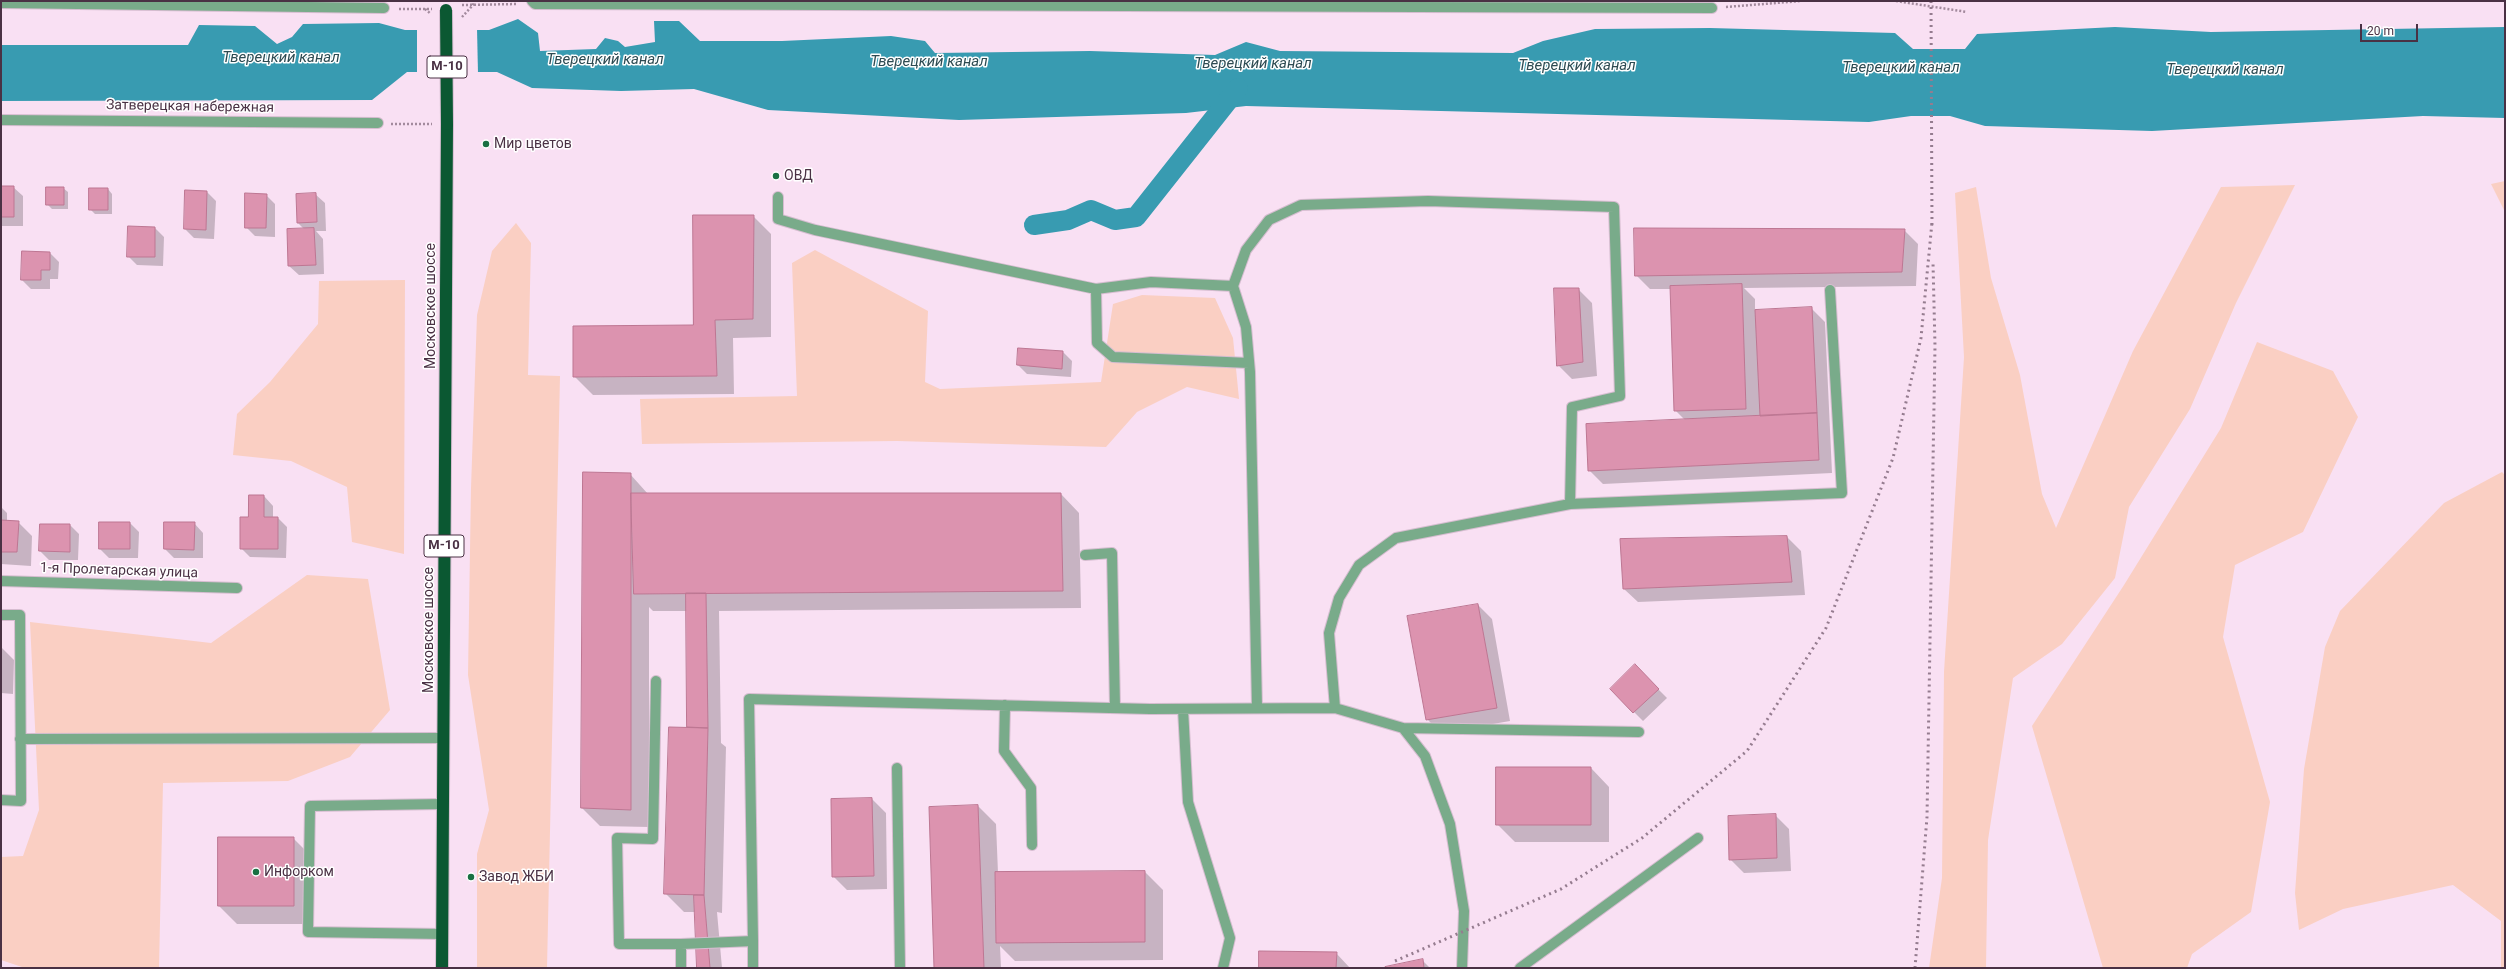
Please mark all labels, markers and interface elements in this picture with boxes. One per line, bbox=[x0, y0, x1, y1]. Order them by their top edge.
scale bar bbox=[2362, 16, 2420, 42]
text: 20 m bbox=[2367, 24, 2394, 38]
water label: Тверецкий канал bbox=[222, 49, 340, 67]
water label: Тверецкий канал bbox=[546, 51, 664, 69]
water label: Тверецкий канал bbox=[870, 53, 988, 71]
water label: Тверецкий канал bbox=[1194, 55, 1312, 73]
road number: М-10 bbox=[427, 56, 467, 78]
water label: Тверецкий канал bbox=[1518, 57, 1636, 75]
water label: Тверецкий канал bbox=[1842, 59, 1960, 77]
water label: Тверецкий канал bbox=[2166, 61, 2284, 79]
street label: Затверецкая набережная bbox=[106, 97, 274, 117]
place label: Мир цветов bbox=[494, 136, 572, 152]
marker: Мир цветов bbox=[481, 139, 491, 149]
place label: ОВД bbox=[784, 168, 813, 184]
marker: ОВД bbox=[771, 171, 781, 181]
street label: Московское шоссе bbox=[423, 243, 439, 369]
road number: М-10 bbox=[424, 535, 464, 557]
street label: 1-я Пролетарская улица bbox=[40, 560, 198, 582]
street label: Московское шоссе bbox=[421, 567, 437, 693]
place label: Инфорком bbox=[264, 864, 334, 880]
marker: Инфорком bbox=[251, 867, 261, 877]
place label: Завод ЖБИ bbox=[479, 869, 554, 885]
marker: Завод ЖБИ bbox=[466, 872, 476, 882]

